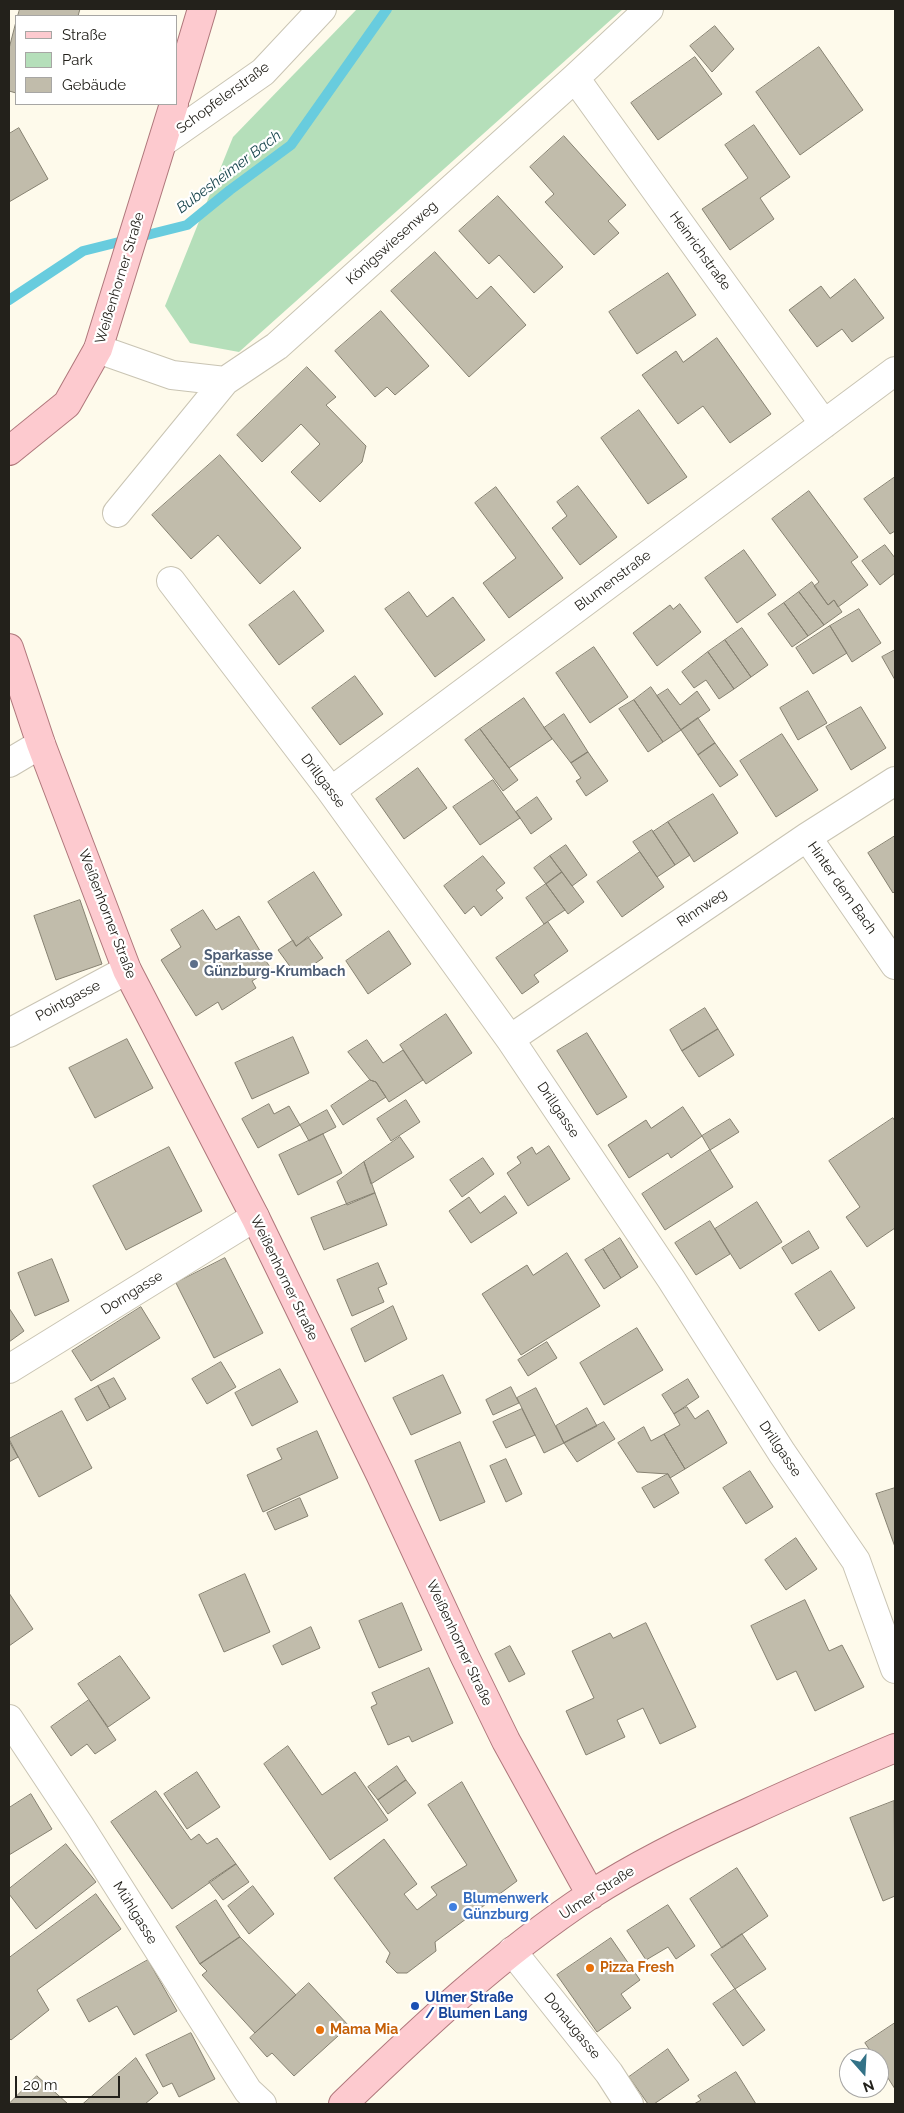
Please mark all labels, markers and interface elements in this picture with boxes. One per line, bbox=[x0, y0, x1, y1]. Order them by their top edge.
legend bbox=[15, 15, 178, 105]
text: Straße bbox=[62, 26, 106, 44]
text: Park bbox=[62, 51, 93, 69]
street label: Schopfelerstraße bbox=[173, 59, 273, 137]
text: Gebäude bbox=[62, 76, 126, 94]
water label: Bubesheimer Bach bbox=[173, 127, 285, 217]
street label: Königswiesenweg bbox=[343, 198, 441, 288]
street label: Heinrichstraße bbox=[666, 208, 734, 294]
street label: Weißenhorner Straße bbox=[92, 210, 148, 346]
street label: Blumenstraße bbox=[572, 547, 654, 615]
street label: Drillgasse bbox=[297, 751, 349, 811]
street label: Hinter dem Bach bbox=[804, 839, 880, 937]
street label: Weißenhorner Straße bbox=[75, 847, 139, 981]
street label: Rinnweg bbox=[674, 885, 730, 931]
place label: Sparkasse Günzburg-Krumbach bbox=[204, 948, 345, 980]
marker: Sparkasse Günzburg-Krumbach bbox=[188, 958, 200, 970]
street label: Pointgasse bbox=[33, 977, 103, 1025]
street label: Drillgasse bbox=[533, 1079, 583, 1141]
street label: Weißenhorner Straße bbox=[246, 1213, 322, 1343]
street label: Dorngasse bbox=[98, 1267, 166, 1319]
street label: Drillgasse bbox=[755, 1418, 805, 1480]
street label: Weißenhorner Straße bbox=[422, 1577, 496, 1709]
street label: Ulmer Straße bbox=[557, 1863, 637, 1923]
street label: Mühlgasse bbox=[109, 1879, 161, 1947]
place label: Blumenwerk Günzburg bbox=[463, 1891, 548, 1924]
marker: Blumenwerk Günzburg bbox=[447, 1901, 459, 1913]
place label: Pizza Fresh bbox=[600, 1960, 674, 1976]
marker: Pizza Fresh bbox=[584, 1962, 596, 1974]
street label: Donaugasse bbox=[540, 1989, 604, 2063]
place label: Ulmer Straße / Blumen Lang bbox=[425, 1990, 528, 2022]
marker: Ulmer Straße / Blumen Lang bbox=[409, 2000, 421, 2012]
place label: Mama Mia bbox=[330, 2022, 398, 2038]
marker: Mama Mia bbox=[314, 2024, 326, 2036]
north arrow bbox=[839, 2048, 889, 2098]
scale bar bbox=[18, 2066, 122, 2098]
text: 20 m bbox=[23, 2076, 58, 2094]
text: N bbox=[861, 2077, 876, 2096]

